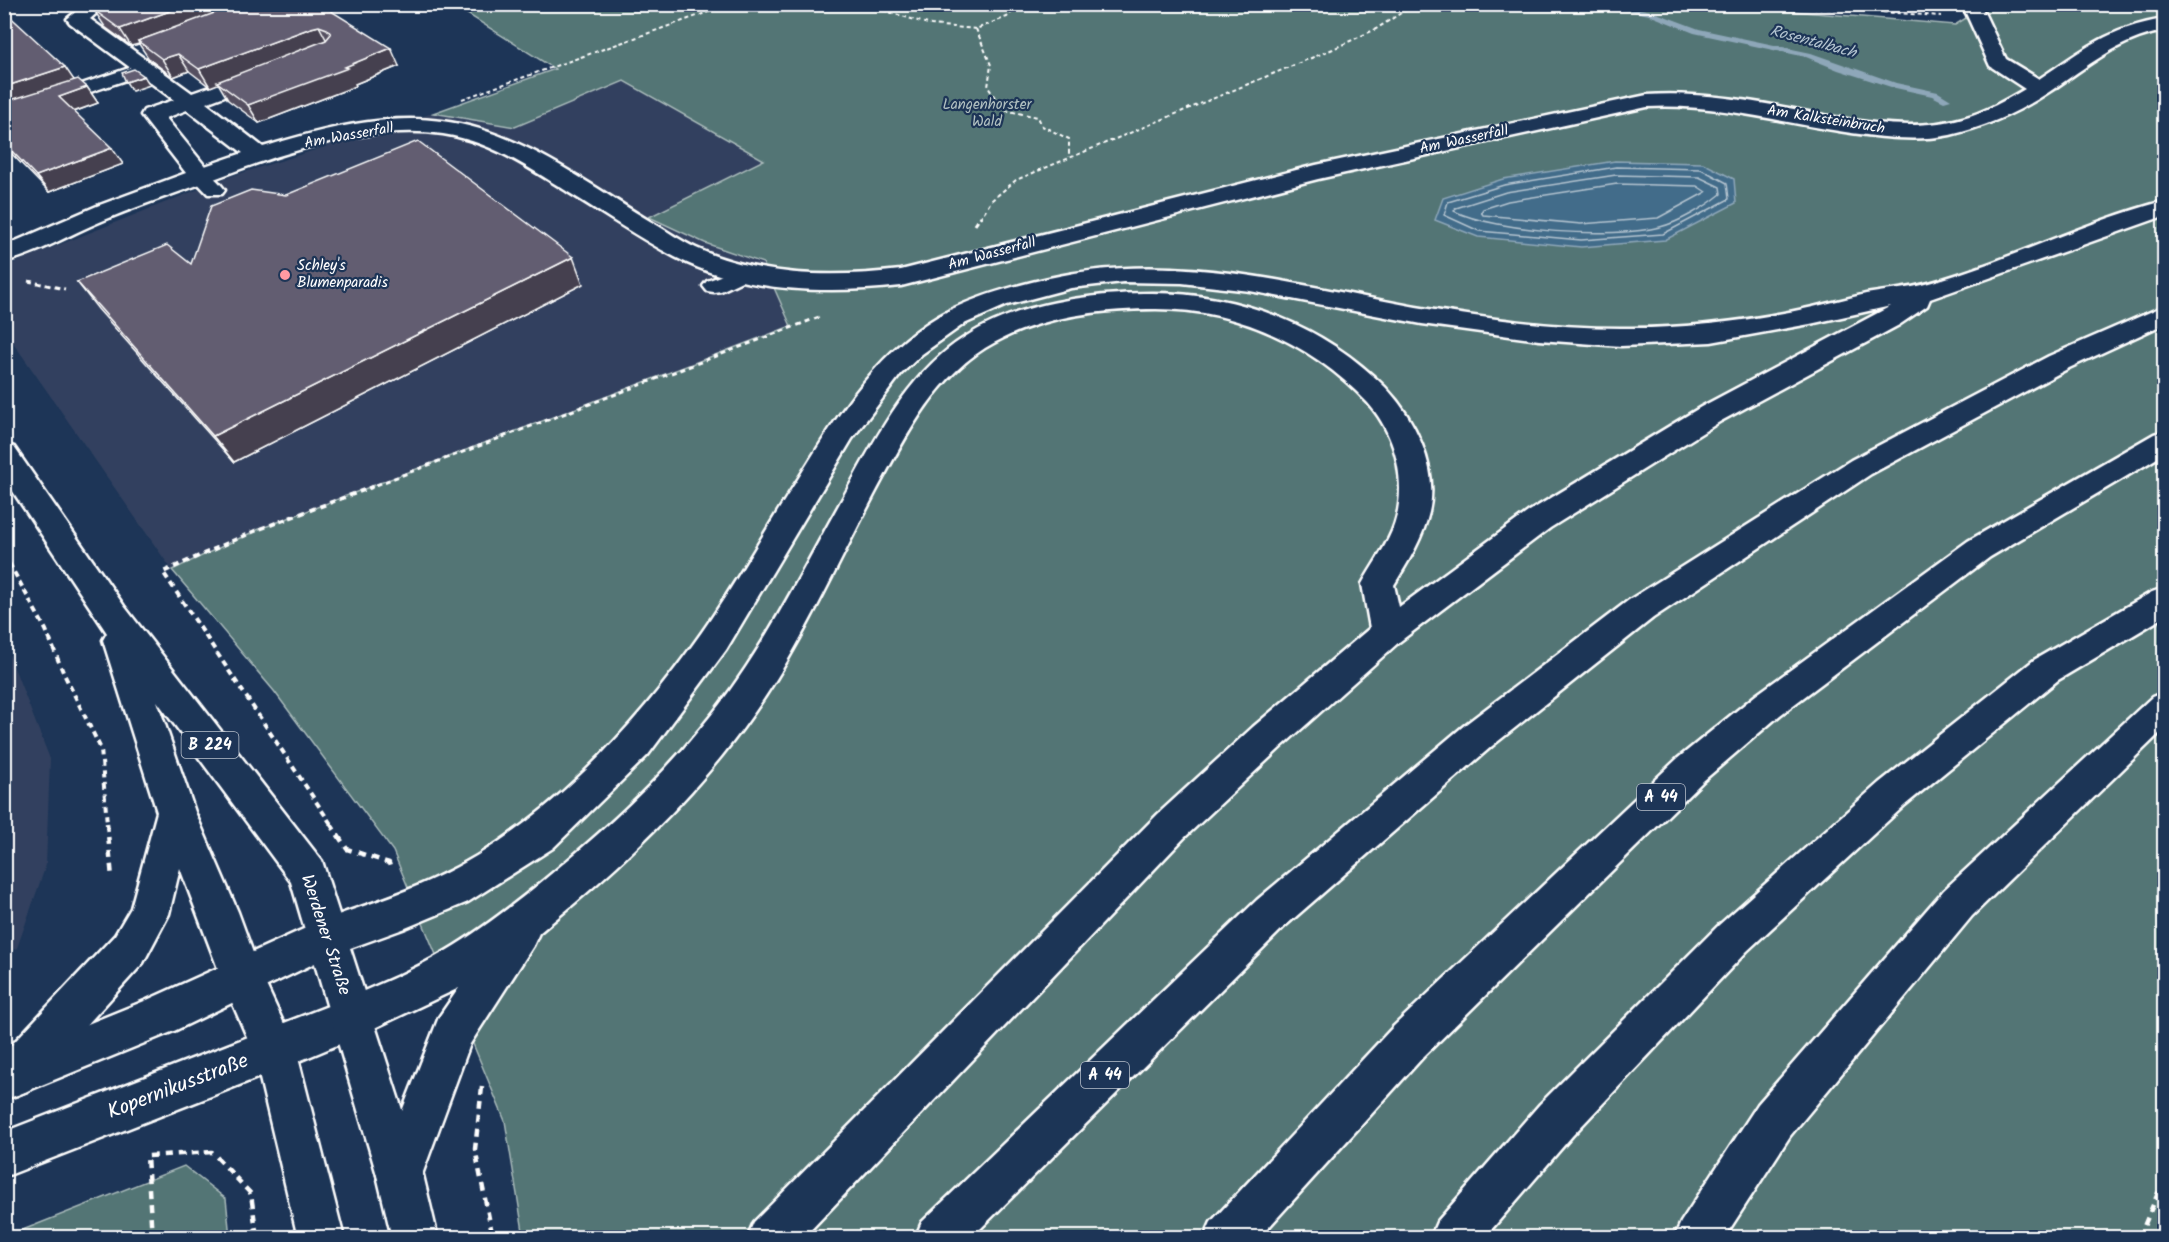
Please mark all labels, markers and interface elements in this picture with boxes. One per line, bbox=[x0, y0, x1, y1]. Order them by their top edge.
water label: Rosentalbach bbox=[1767, 18, 1860, 66]
park label: Langenhorster Wald bbox=[943, 93, 1032, 134]
street label: Am Kalksteinbruch bbox=[1765, 99, 1887, 141]
street label: Am Wasserfall bbox=[302, 116, 396, 156]
street label: Am Wasserfall bbox=[1417, 119, 1511, 161]
street label: Am Wasserfall bbox=[945, 231, 1039, 277]
place label: Schley's Blumenparadis bbox=[297, 254, 388, 295]
marker: Schley's Blumenparadis bbox=[278, 268, 292, 282]
road number: B 224 bbox=[182, 732, 238, 758]
road number: A 44 bbox=[1637, 784, 1685, 810]
street label: Werdener Straße bbox=[292, 871, 358, 999]
street label: Kopernikusstraße bbox=[103, 1045, 254, 1129]
road number: A 44 bbox=[1081, 1062, 1129, 1088]

